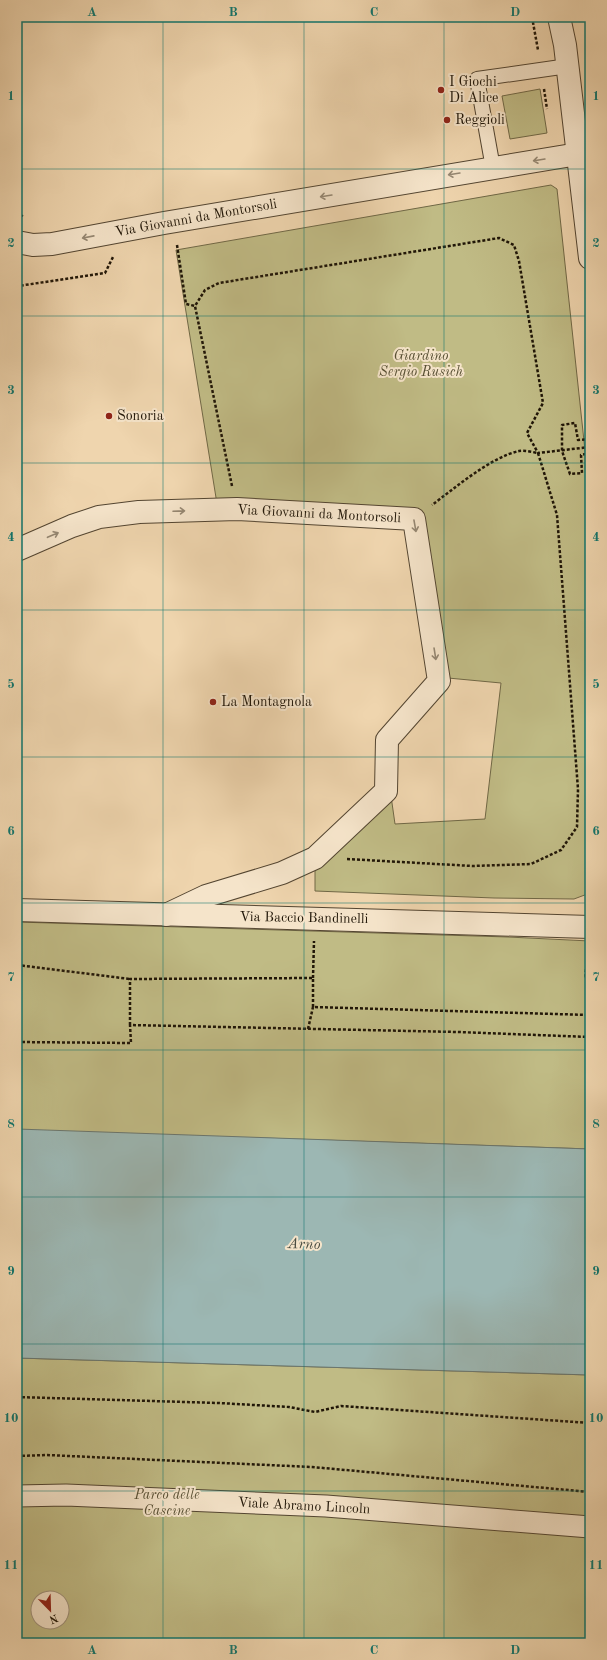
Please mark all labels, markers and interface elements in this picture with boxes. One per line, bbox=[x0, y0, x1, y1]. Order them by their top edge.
text: A bbox=[87, 6, 97, 19]
text: B bbox=[228, 6, 238, 19]
text: C bbox=[370, 6, 378, 19]
text: D bbox=[510, 6, 520, 19]
place label: I Giochi Di Alice bbox=[449, 75, 498, 105]
marker: I Giochi Di Alice bbox=[436, 85, 446, 95]
text: 1 bbox=[7, 90, 15, 103]
text: 1 bbox=[592, 90, 600, 103]
place label: Reggioli bbox=[455, 113, 505, 127]
marker: Reggioli bbox=[442, 115, 452, 125]
one-way arrow bbox=[533, 156, 546, 164]
one-way arrow bbox=[448, 170, 461, 178]
one-way arrow bbox=[320, 192, 333, 200]
street label: Via Giovanni da Montorsoli bbox=[114, 197, 278, 239]
one-way arrow bbox=[82, 234, 95, 242]
text: 2 bbox=[7, 237, 15, 250]
text: 2 bbox=[592, 237, 600, 250]
park label: Giardino Sergio Rusich bbox=[379, 349, 463, 380]
text: 3 bbox=[7, 384, 15, 397]
text: 3 bbox=[592, 384, 600, 397]
place label: Sonoria bbox=[117, 409, 164, 423]
marker: Sonoria bbox=[104, 411, 114, 421]
street label: Via Giovanni da Montorsoli bbox=[237, 503, 402, 525]
one-way arrow bbox=[172, 507, 185, 515]
one-way arrow bbox=[411, 519, 419, 532]
text: 4 bbox=[7, 531, 15, 544]
one-way arrow bbox=[46, 531, 58, 538]
text: 4 bbox=[592, 531, 600, 544]
one-way arrow bbox=[431, 647, 439, 660]
text: 5 bbox=[7, 678, 15, 691]
text: 5 bbox=[592, 678, 600, 691]
place label: La Montagnola bbox=[221, 695, 312, 709]
marker: La Montagnola bbox=[208, 697, 218, 707]
text: 6 bbox=[7, 825, 15, 838]
text: 6 bbox=[592, 825, 600, 838]
street label: Via Baccio Bandinelli bbox=[239, 910, 369, 926]
text: 7 bbox=[7, 971, 15, 984]
text: 7 bbox=[592, 971, 600, 984]
text: 8 bbox=[7, 1118, 15, 1131]
text: 8 bbox=[592, 1118, 600, 1131]
water label: Arno bbox=[286, 1237, 321, 1253]
text: 9 bbox=[7, 1265, 15, 1278]
text: 9 bbox=[592, 1265, 600, 1278]
text: 10 bbox=[3, 1412, 19, 1425]
text: 10 bbox=[588, 1412, 604, 1425]
park label: Parco delle Cascine bbox=[133, 1488, 200, 1518]
street label: Viale Abramo Lincoln bbox=[237, 1496, 371, 1516]
text: 11 bbox=[3, 1559, 19, 1572]
text: 11 bbox=[588, 1559, 604, 1572]
north arrow bbox=[30, 1590, 70, 1630]
text: N bbox=[47, 1611, 59, 1625]
text: A bbox=[87, 1644, 97, 1657]
text: B bbox=[228, 1644, 238, 1657]
text: C bbox=[370, 1644, 378, 1657]
text: D bbox=[510, 1644, 520, 1657]

